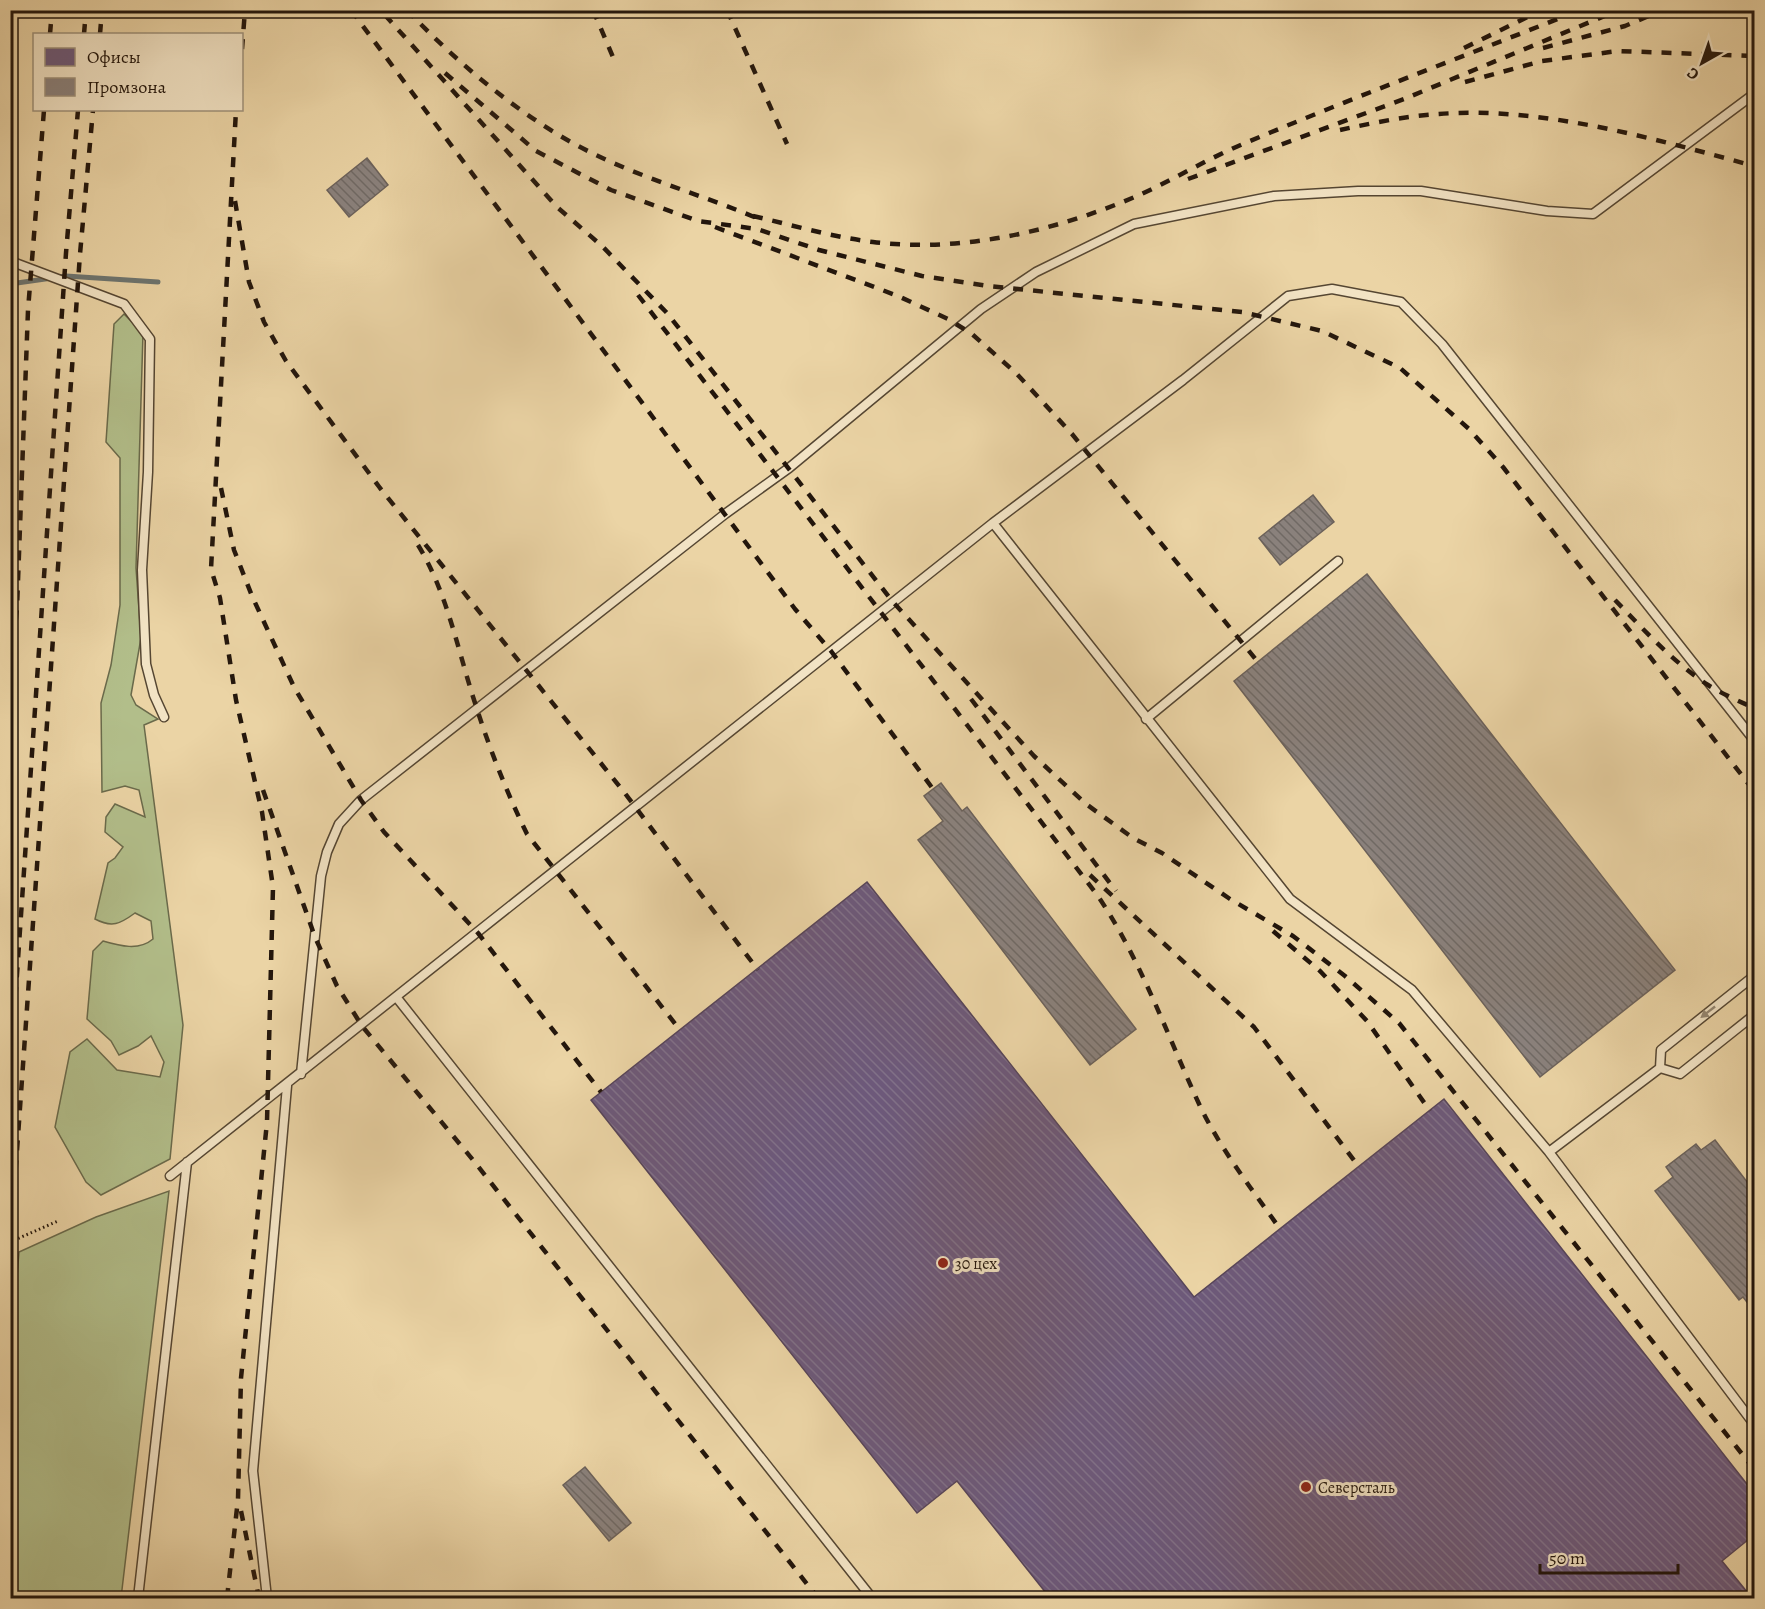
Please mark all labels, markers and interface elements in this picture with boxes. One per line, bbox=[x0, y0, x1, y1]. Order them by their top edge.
legend bbox=[33, 33, 243, 111]
north arrow bbox=[1672, 33, 1732, 93]
text: Офисы bbox=[87, 45, 141, 69]
text: С bbox=[1682, 62, 1704, 85]
text: Промзона bbox=[87, 75, 167, 99]
one-way arrow bbox=[1701, 1006, 1716, 1018]
place label: 30 цех bbox=[955, 1253, 997, 1275]
marker: 30 цех bbox=[936, 1256, 950, 1270]
place label: Северсталь bbox=[1318, 1477, 1395, 1499]
marker: Северсталь bbox=[1299, 1480, 1313, 1494]
scale bar bbox=[1540, 1537, 1678, 1575]
text: 50 m bbox=[1549, 1546, 1585, 1570]

